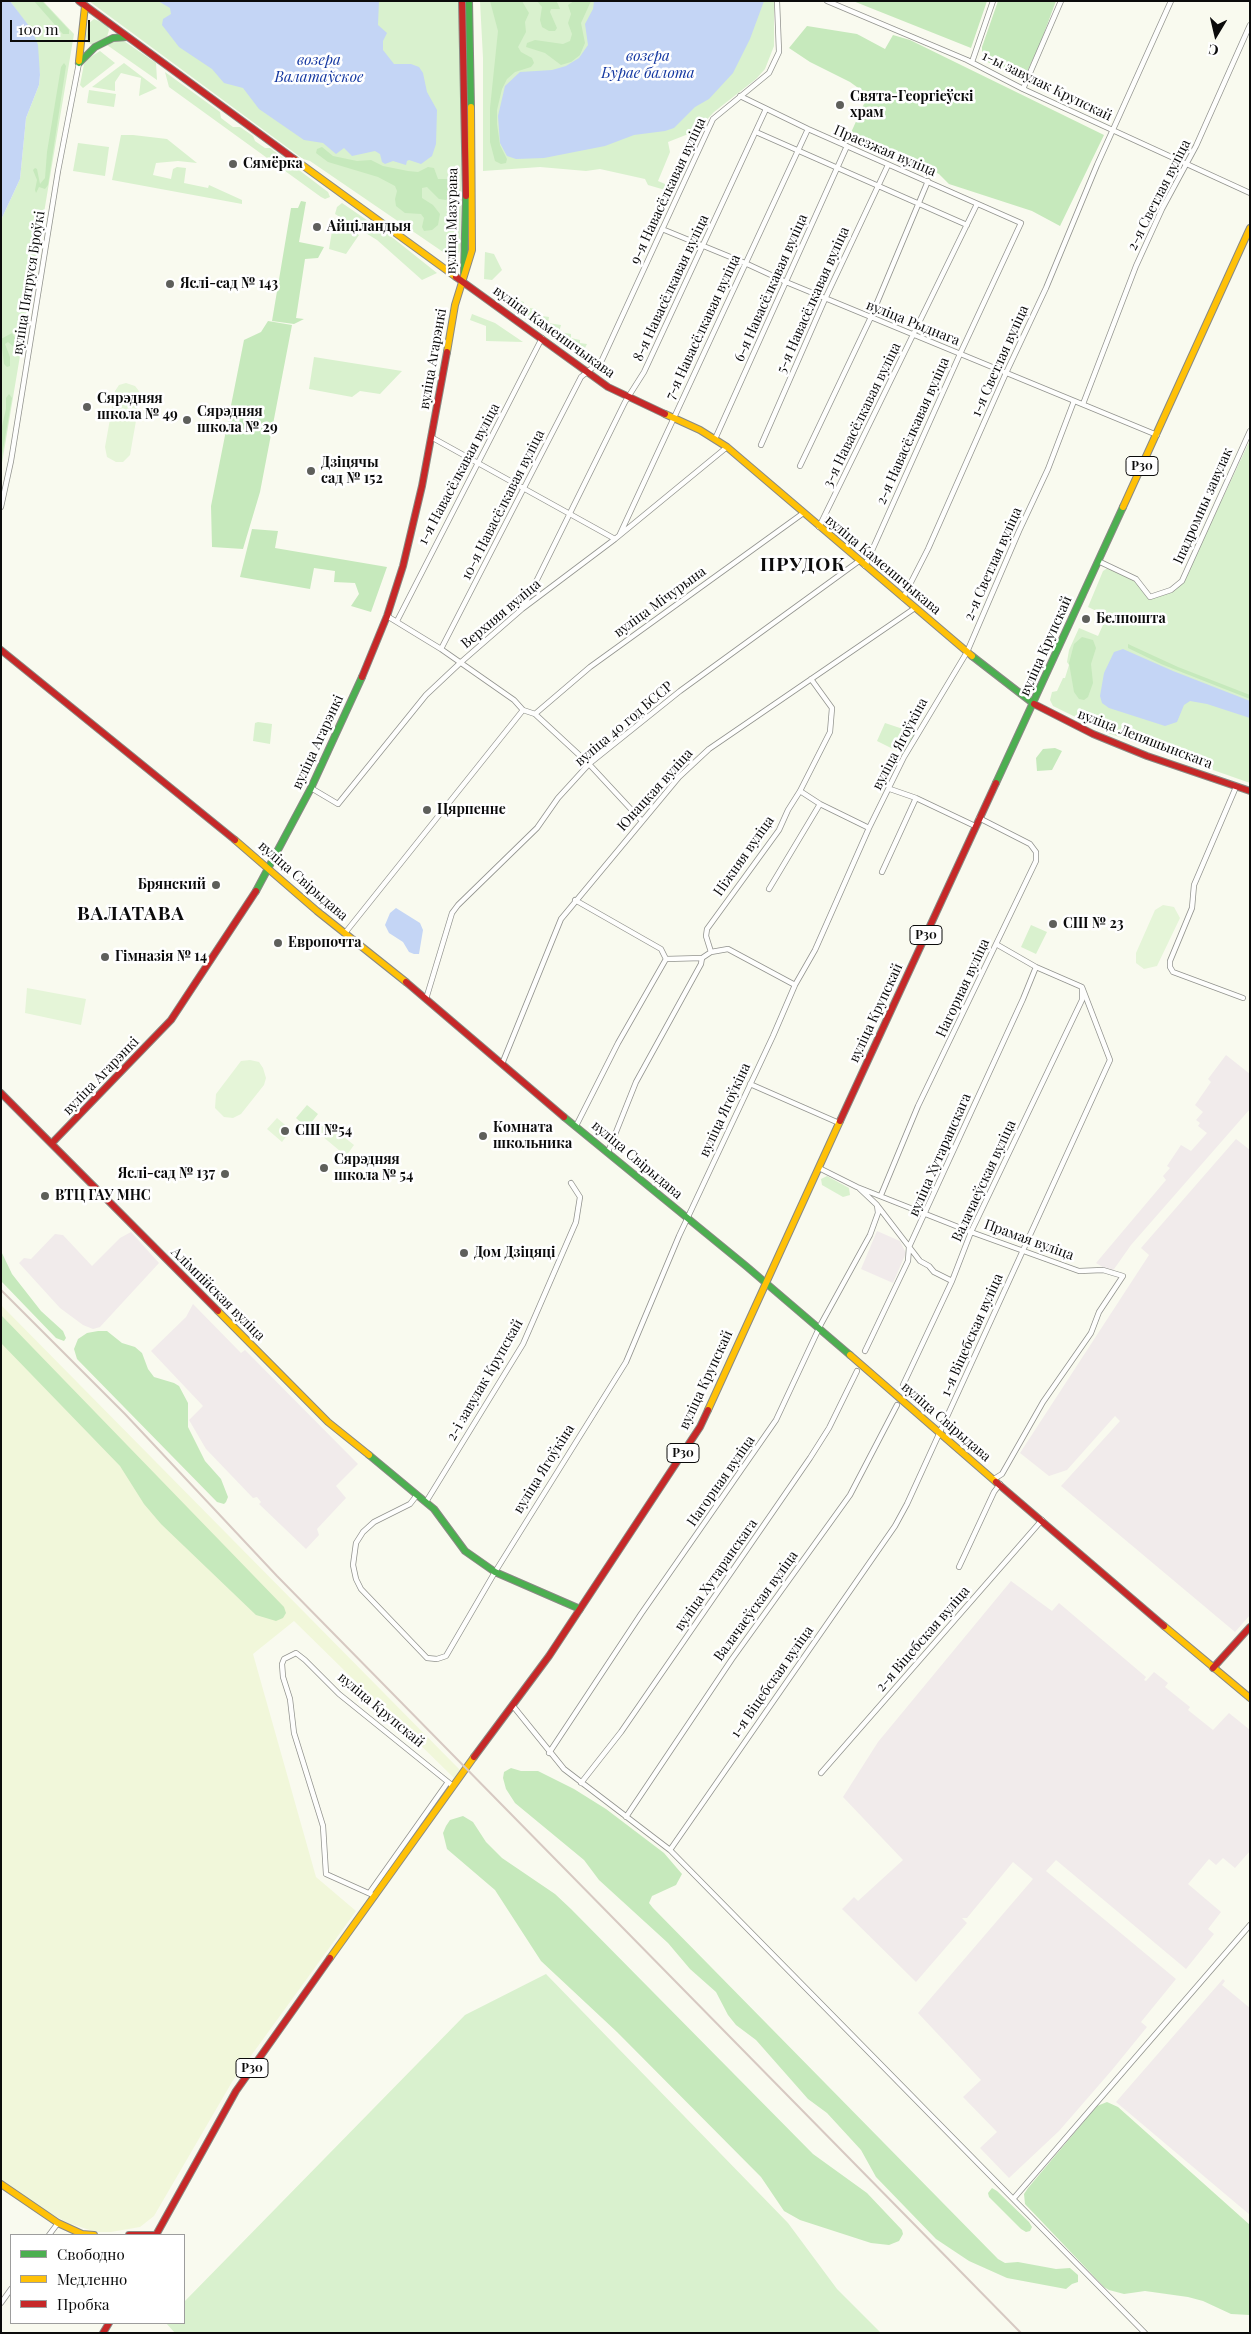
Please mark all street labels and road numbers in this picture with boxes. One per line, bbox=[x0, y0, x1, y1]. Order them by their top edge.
street label: 1-ы завулак Крупскай bbox=[979, 47, 1115, 125]
street label: 9-я Навасёлкавая вуліца bbox=[627, 115, 709, 267]
street label: Праезжая вуліца bbox=[831, 122, 939, 180]
street label: 2-я Светлая вуліца bbox=[1124, 137, 1194, 253]
street label: вуліца Мазурава bbox=[443, 168, 461, 274]
street label: вуліца Пятруся Броўкі bbox=[9, 210, 49, 356]
street label: 8-я Навасёлкавая вуліца bbox=[630, 212, 712, 364]
street label: 6-я Навасёлкавая вуліца bbox=[731, 212, 811, 364]
street label: 5-я Навасёлкавая вуліца bbox=[773, 224, 853, 376]
street label: 7-я Навасёлкавая вуліца bbox=[662, 252, 744, 402]
street label: вуліца Каменшчыкава bbox=[490, 282, 618, 382]
street label: вуліца Рыднага bbox=[864, 297, 962, 349]
street label: 1-я Светлая вуліца bbox=[968, 303, 1032, 419]
street label: вуліца Агарэнкі bbox=[416, 307, 450, 411]
street label: 3-я Навасёлкавая вуліца bbox=[820, 340, 904, 490]
street label: 2-я Навасёлкавая вуліца bbox=[873, 355, 953, 507]
street label: 1-я Навасёлкавая вуліца bbox=[415, 400, 503, 548]
street label: 10-я Навасёлкавая вуліца bbox=[458, 427, 548, 583]
street label: Іпадромны завулак bbox=[1170, 445, 1236, 567]
road number: Р30 bbox=[1126, 456, 1158, 476]
street label: 2-я Светлая вуліца bbox=[960, 505, 1026, 623]
street label: вуліца Каменшчыкава bbox=[822, 512, 944, 618]
street label: вуліца Мічурына bbox=[611, 563, 709, 641]
street label: Верхняя вуліца bbox=[458, 576, 544, 652]
street label: вуліца Крупскай bbox=[1016, 593, 1076, 699]
street label: вуліца 40 год БССР bbox=[572, 678, 676, 770]
street label: вуліца Агарэнкі bbox=[289, 692, 347, 792]
street label: вуліца Ягоўкіна bbox=[869, 695, 931, 793]
street label: вуліца Лепяшынскага bbox=[1075, 706, 1215, 772]
street label: Юнацкая вуліца bbox=[614, 745, 696, 835]
street label: Ніжняя вуліца bbox=[710, 813, 778, 899]
street label: вуліца Свірыдава bbox=[255, 838, 351, 924]
road number: Р30 bbox=[910, 926, 942, 944]
street label: Нагорная вуліца bbox=[933, 936, 993, 1040]
street label: вуліца Крупскай bbox=[846, 961, 906, 1065]
street label: вуліца Агарэнкі bbox=[59, 1033, 143, 1119]
street label: вуліца Ягоўкіна bbox=[696, 1060, 754, 1160]
street label: вуліца Хутаранскага bbox=[905, 1091, 975, 1219]
street label: вуліца Свірыдава bbox=[588, 1117, 686, 1203]
street label: Валачаеўская вуліца bbox=[948, 1118, 1020, 1244]
street label: Прамая вуліца bbox=[982, 1216, 1076, 1264]
street label: Алімпійская вуліца bbox=[168, 1244, 268, 1344]
street label: 1-я Віцебская вуліца bbox=[937, 1271, 1007, 1399]
street label: 2-і завулак Крупскай bbox=[443, 1316, 527, 1444]
street label: вуліца Крупскай bbox=[676, 1328, 736, 1432]
street label: вуліца Свірыдава bbox=[898, 1379, 994, 1465]
street label: вуліца Ягоўкіна bbox=[510, 1421, 578, 1517]
street label: Нагорная вуліца bbox=[683, 1432, 759, 1530]
road number: Р30 bbox=[667, 1444, 699, 1462]
street label: вуліца Хутаранскага bbox=[671, 1516, 761, 1634]
street label: Валачаеўская вуліца bbox=[710, 1548, 802, 1664]
street label: 2-я Віцебская вуліца bbox=[873, 1583, 973, 1695]
street label: 1-я Віцебская вуліца bbox=[727, 1623, 817, 1741]
street label: вуліца Крупскай bbox=[334, 1669, 428, 1751]
road number: Р30 bbox=[236, 2058, 268, 2078]

